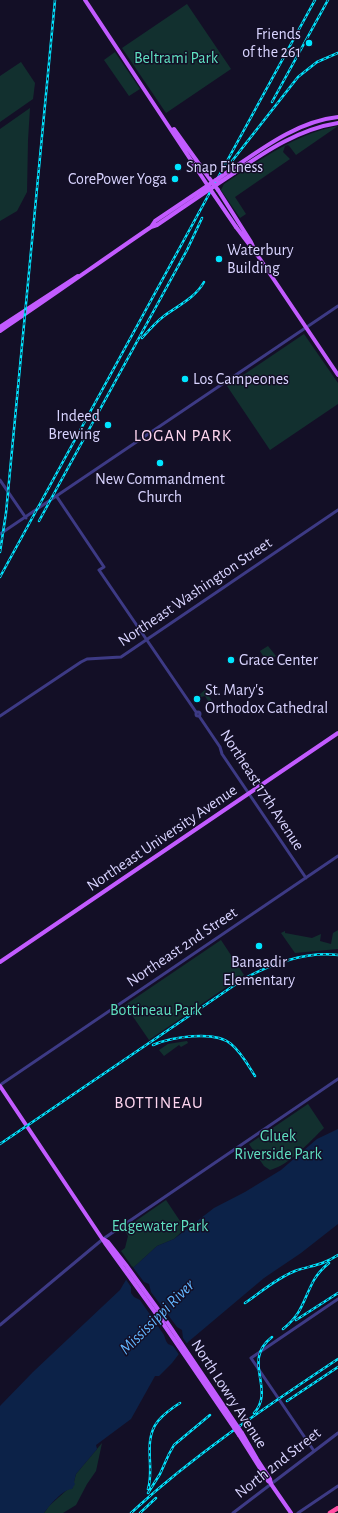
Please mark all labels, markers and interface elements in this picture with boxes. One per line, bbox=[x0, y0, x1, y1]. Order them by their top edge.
place label: Friends of the 261 bbox=[242, 24, 301, 62]
marker: Friends of the 261 bbox=[304, 38, 314, 48]
park label: Beltrami Park bbox=[134, 48, 218, 68]
place label: Snap Fitness bbox=[186, 157, 263, 177]
marker: Snap Fitness bbox=[173, 162, 183, 172]
place label: CorePower Yoga bbox=[68, 169, 167, 189]
marker: CorePower Yoga bbox=[170, 174, 180, 184]
place label: Waterbury Building bbox=[227, 240, 294, 278]
marker: Waterbury Building bbox=[214, 254, 224, 264]
place label: Los Campeones bbox=[193, 369, 289, 389]
marker: Los Campeones bbox=[180, 374, 190, 384]
place label: Indeed Brewing bbox=[48, 406, 100, 444]
marker: Indeed Brewing bbox=[103, 420, 113, 430]
district label: LOGAN PARK bbox=[134, 426, 232, 446]
marker: New Commandment Church bbox=[155, 458, 165, 468]
place label: New Commandment Church bbox=[95, 469, 225, 507]
street label: Northeast Washington Street bbox=[114, 533, 276, 651]
place label: Grace Center bbox=[239, 650, 318, 670]
marker: Grace Center bbox=[226, 655, 236, 665]
place label: St. Mary's Orthodox Cathedral bbox=[205, 680, 328, 718]
marker: St. Mary's Orthodox Cathedral bbox=[192, 694, 202, 704]
street label: Northeast 17th Avenue bbox=[216, 726, 308, 854]
street label: Northeast University Avenue bbox=[83, 780, 241, 896]
street label: Northeast 2nd Street bbox=[123, 903, 241, 991]
marker: Banaadir Elementary bbox=[254, 941, 264, 951]
place label: Banaadir Elementary bbox=[223, 952, 295, 990]
park label: Bottineau Park bbox=[110, 1000, 202, 1020]
district label: BOTTINEAU bbox=[114, 1093, 204, 1113]
park label: Gluek Riverside Park bbox=[234, 1126, 322, 1164]
park label: Edgewater Park bbox=[112, 1216, 208, 1236]
water label: Mississippi River bbox=[115, 1275, 199, 1359]
street label: North Lowry Avenue bbox=[187, 1336, 271, 1452]
street label: North 2nd Street bbox=[231, 1424, 325, 1502]

